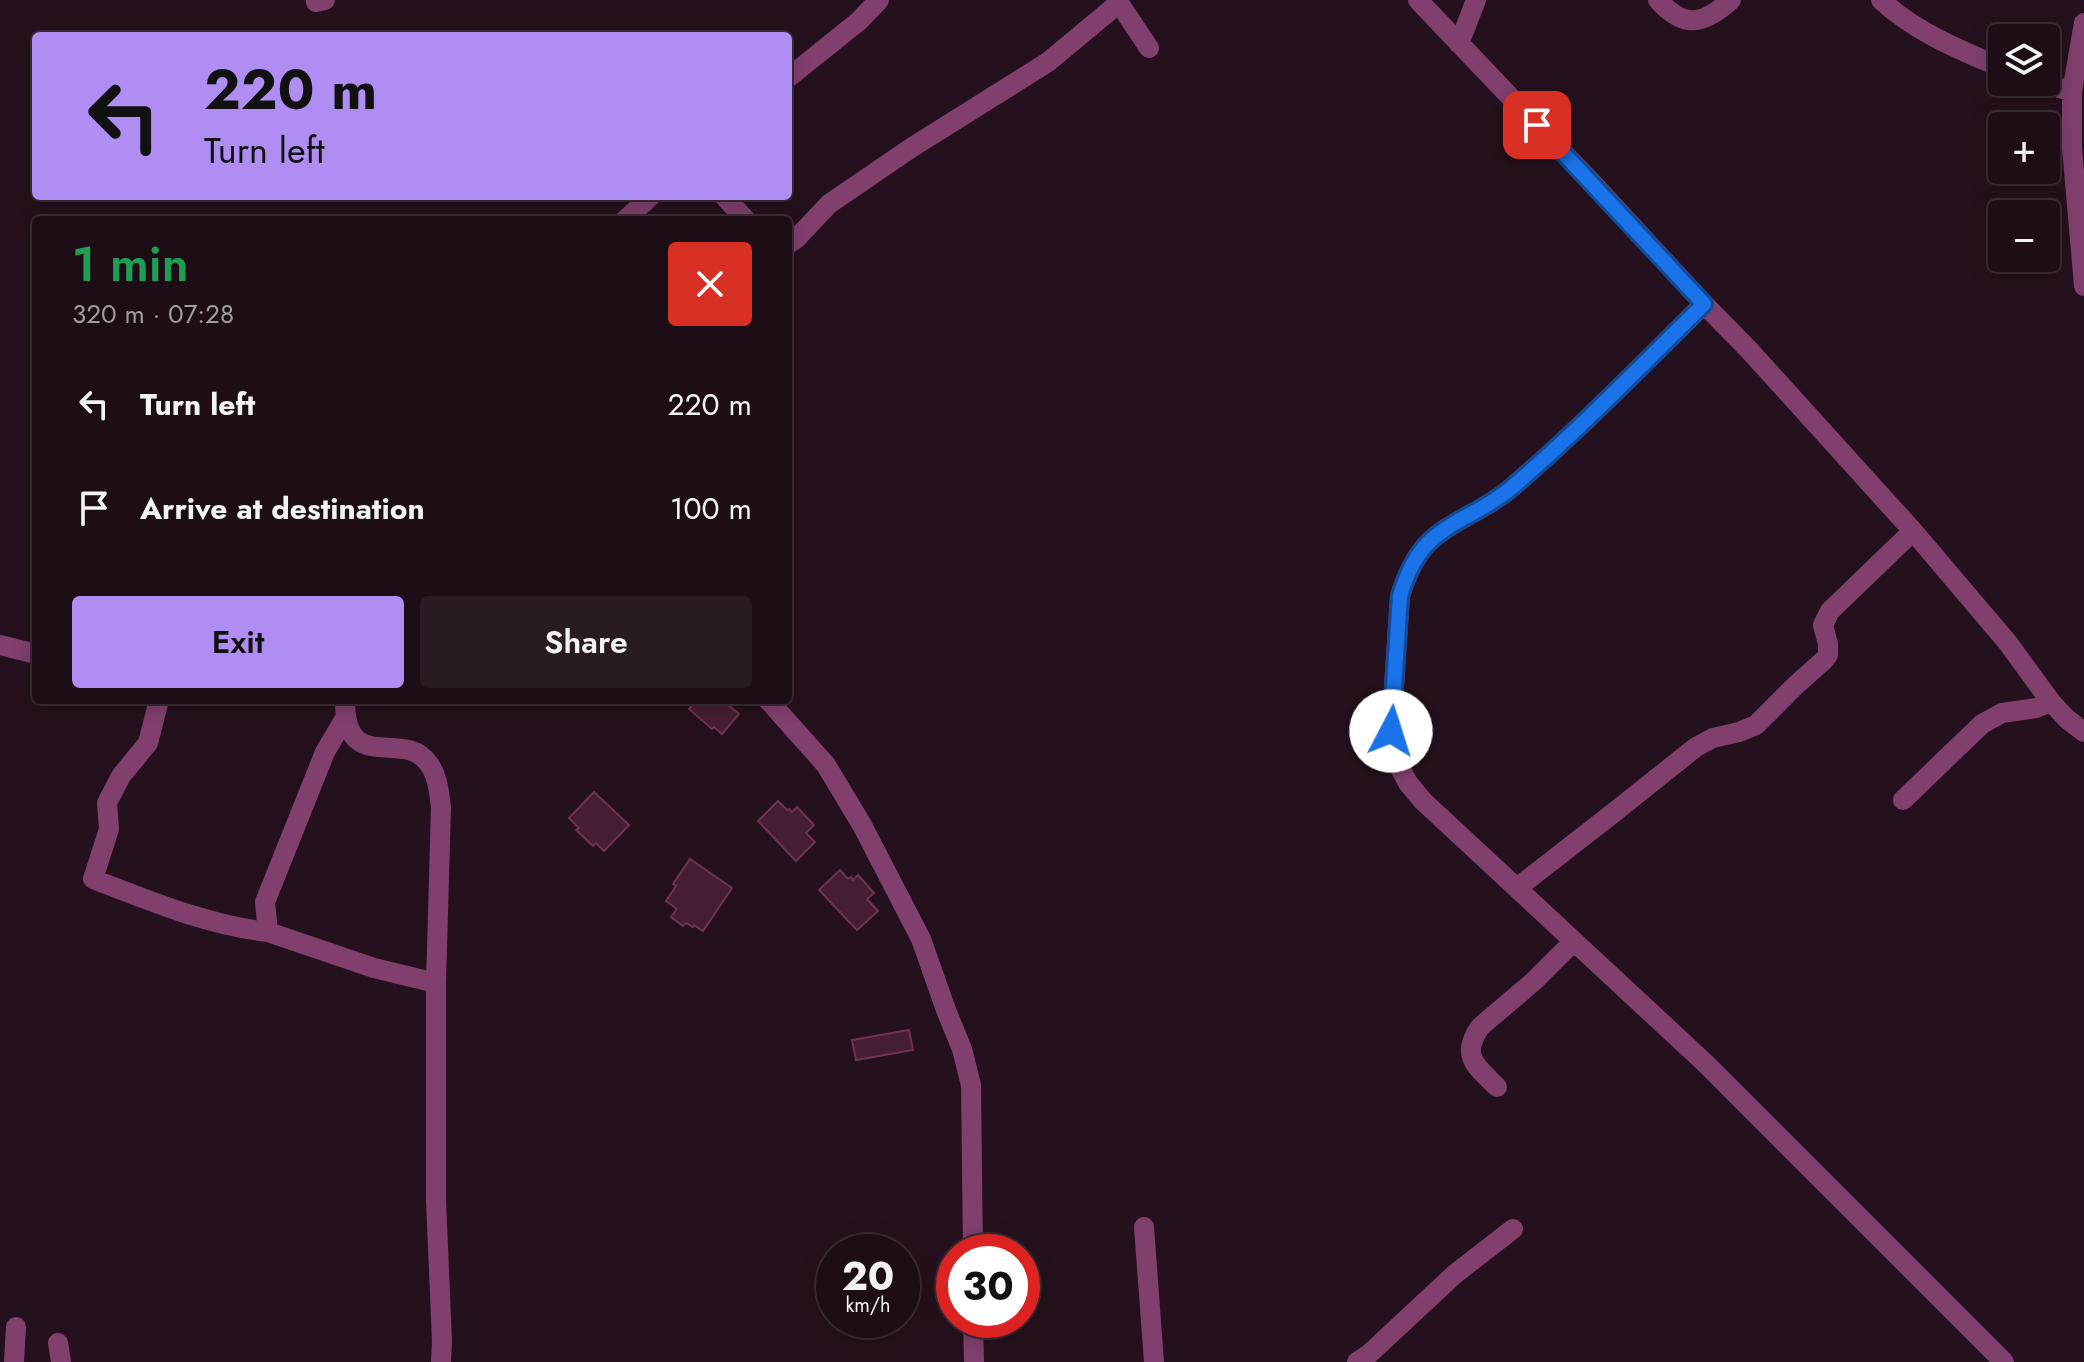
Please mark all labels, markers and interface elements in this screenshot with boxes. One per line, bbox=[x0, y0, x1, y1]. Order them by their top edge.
map controls bbox=[1988, 24, 2060, 272]
button: layers bbox=[1988, 24, 2060, 96]
text: 220 m bbox=[204, 49, 377, 130]
icon: left bbox=[72, 64, 176, 168]
pin bbox=[1503, 91, 1571, 159]
icon: arrive bbox=[1515, 103, 1559, 147]
button: + bbox=[1988, 112, 2060, 184]
text: Turn left bbox=[204, 124, 325, 176]
button: − bbox=[1988, 200, 2060, 272]
text: 1 min bbox=[72, 230, 189, 299]
button: close bbox=[668, 242, 752, 326]
text: 320 m · 07:28 bbox=[72, 295, 234, 333]
icon: left bbox=[72, 382, 116, 426]
text: Turn left bbox=[140, 383, 255, 426]
text: 220 m bbox=[667, 383, 752, 426]
icon: arrive bbox=[72, 486, 116, 530]
text: Arrive at destination bbox=[140, 487, 425, 530]
text: 100 m bbox=[670, 487, 752, 530]
button: Exit bbox=[72, 596, 404, 688]
button: Share bbox=[420, 596, 752, 688]
position arrow bbox=[1349, 689, 1433, 773]
speed limit sign: 30 bbox=[936, 1234, 1040, 1338]
text: 20 bbox=[842, 1247, 894, 1305]
text: km/h bbox=[845, 1291, 891, 1320]

